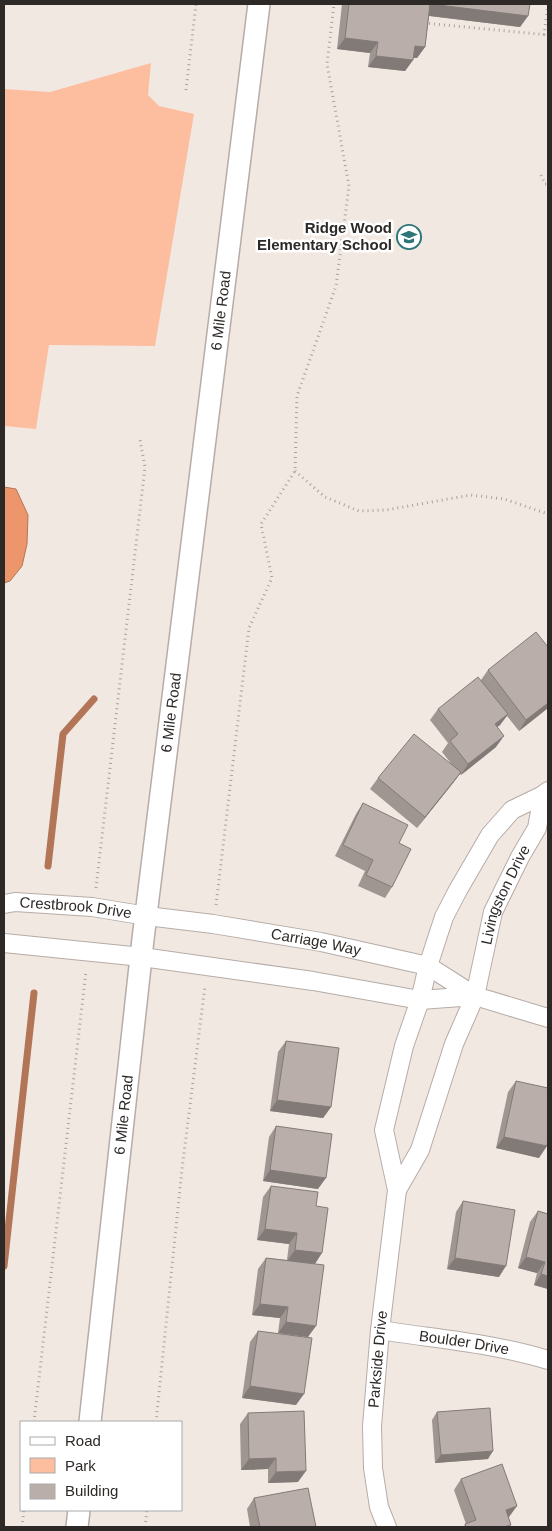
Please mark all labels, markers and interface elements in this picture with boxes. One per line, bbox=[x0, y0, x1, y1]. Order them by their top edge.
place label: Ridge Wood Elementary School bbox=[257, 219, 392, 253]
school or university icon: Ridge Wood Elementary School bbox=[396, 224, 422, 250]
street label: 6 Mile Road bbox=[207, 270, 234, 351]
street label: 6 Mile Road bbox=[157, 672, 184, 753]
street label: Livingston Drive bbox=[477, 842, 533, 946]
street label: Crestbrook Drive bbox=[19, 893, 133, 921]
street label: Carriage Way bbox=[270, 925, 363, 959]
street label: 6 Mile Road bbox=[110, 1074, 136, 1156]
street label: Parkside Drive bbox=[365, 1310, 390, 1409]
street label: Boulder Drive bbox=[418, 1327, 511, 1358]
legend bbox=[20, 1421, 182, 1511]
text: Road bbox=[65, 1432, 101, 1449]
text: Park bbox=[65, 1457, 96, 1474]
text: Building bbox=[65, 1482, 118, 1499]

